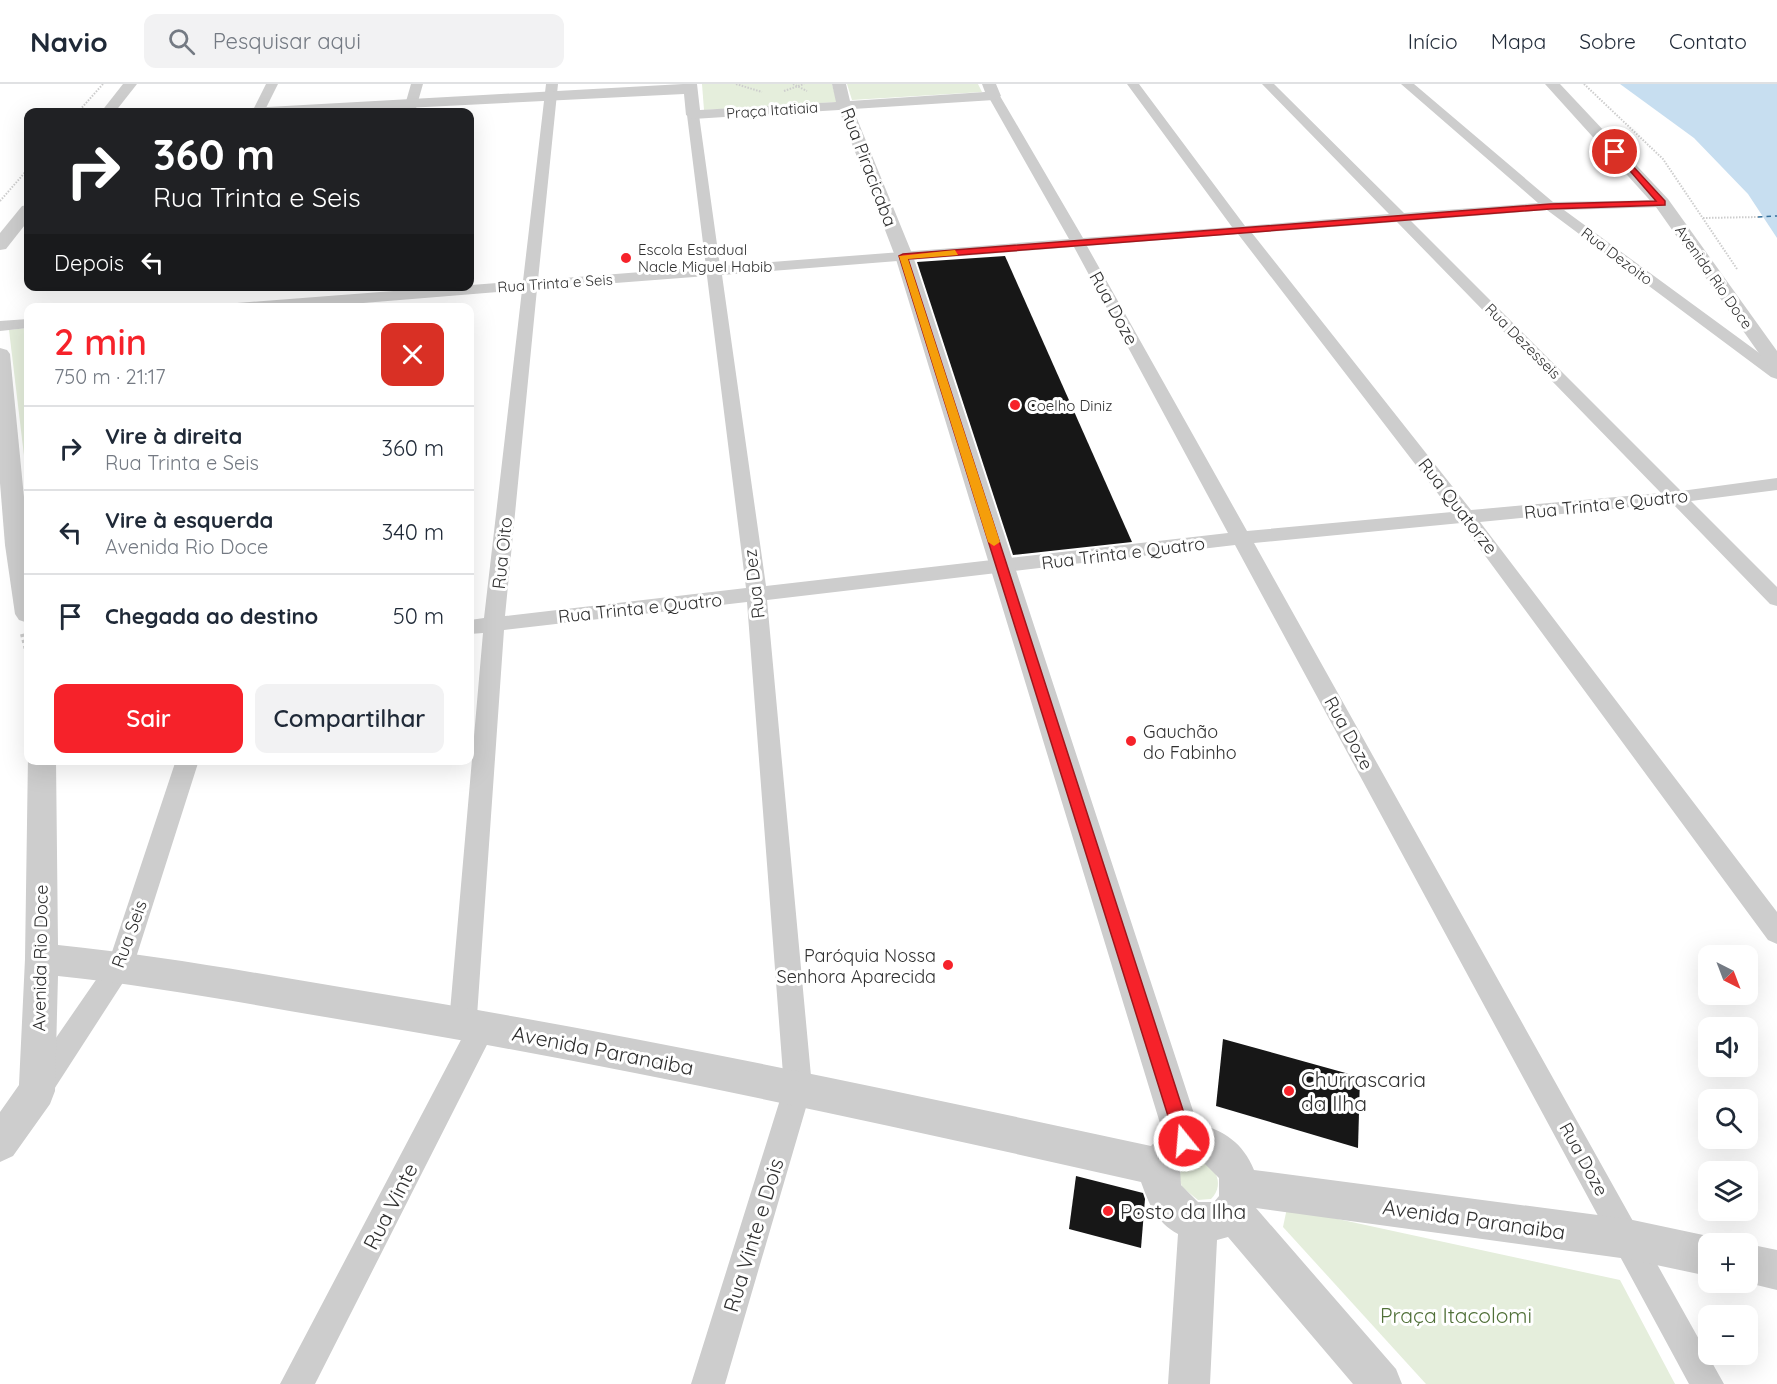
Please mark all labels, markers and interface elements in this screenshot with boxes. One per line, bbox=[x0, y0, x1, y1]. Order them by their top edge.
search box bbox=[144, 14, 564, 68]
text: Navio bbox=[30, 24, 108, 59]
icon: search bbox=[165, 25, 198, 58]
text: Pesquisar aqui bbox=[213, 27, 361, 55]
text: Início bbox=[1408, 28, 1458, 54]
text: Mapa bbox=[1491, 28, 1546, 54]
text: Sobre bbox=[1579, 28, 1636, 54]
text: Contato bbox=[1669, 28, 1747, 54]
street label: Praça Itatiaia bbox=[725, 97, 819, 123]
street label: Rua Piracicaba bbox=[836, 104, 902, 230]
pin bbox=[1589, 126, 1640, 177]
text: 360 m bbox=[153, 128, 275, 181]
icon: right bbox=[54, 132, 132, 210]
icon: arrive bbox=[1598, 135, 1631, 168]
text: Rua Trinta e Seis bbox=[153, 180, 361, 214]
street label: Avenida Rio Doce bbox=[1671, 221, 1757, 333]
street label: Rua Dezoito bbox=[1578, 223, 1656, 289]
place label: Escola Estadual Nacle Miguel Habib bbox=[638, 240, 772, 276]
icon: left bbox=[136, 246, 169, 279]
text: Depois bbox=[54, 249, 124, 277]
marker: Escola Estadual Nacle Miguel Habib bbox=[619, 251, 633, 265]
street label: Rua Doze bbox=[1084, 267, 1144, 349]
street label: Rua Trinta e Seis bbox=[497, 269, 613, 297]
street label: Rua Dezesseis bbox=[1481, 299, 1565, 383]
text: 2 min bbox=[54, 319, 147, 364]
button: close bbox=[381, 323, 444, 386]
text: 750 m · 21:17 bbox=[54, 364, 165, 389]
place label: Coelho Diniz bbox=[1027, 396, 1113, 415]
marker: Coelho Diniz bbox=[1008, 398, 1022, 412]
text: Vire à direita bbox=[105, 422, 242, 450]
icon: right bbox=[54, 432, 87, 465]
text: 360 m bbox=[381, 434, 444, 462]
text: Rua Trinta e Seis bbox=[105, 450, 259, 475]
street label: Rua Quatorze bbox=[1413, 453, 1503, 559]
street label: Rua Trinta e Quatro bbox=[1523, 484, 1689, 524]
text: Vire à esquerda bbox=[105, 506, 273, 534]
icon: left bbox=[54, 516, 87, 549]
street label: Rua Oito bbox=[487, 516, 517, 590]
text: 340 m bbox=[382, 518, 444, 546]
street label: Rua Trinta e Quatro bbox=[1040, 532, 1206, 574]
text: Avenida Rio Doce bbox=[105, 534, 268, 559]
street label: Rua Dez bbox=[738, 548, 770, 620]
street label: Rua Trinta e Quatro bbox=[557, 588, 723, 628]
icon: arrive bbox=[54, 600, 87, 633]
text: Chegada ao destino bbox=[105, 602, 318, 630]
text: 50 m bbox=[393, 602, 444, 630]
button: Sair bbox=[54, 684, 243, 753]
button: Compartilhar bbox=[255, 684, 444, 753]
street label: Rua Doze bbox=[1319, 692, 1379, 774]
place label: Gauchão do Fabinho bbox=[1143, 720, 1237, 764]
marker: Gauchão do Fabinho bbox=[1124, 734, 1138, 748]
street label: Avenida Rio Doce bbox=[27, 884, 53, 1032]
street label: Rua Seis bbox=[106, 897, 152, 971]
place label: Paróquia Nossa Senhora Aparecida bbox=[777, 944, 936, 988]
north arrow bbox=[1698, 945, 1758, 1005]
map controls bbox=[1698, 945, 1758, 1365]
marker: Paróquia Nossa Senhora Aparecida bbox=[941, 958, 955, 972]
button: sound bbox=[1698, 1017, 1758, 1077]
street label: Avenida Paranaiba bbox=[510, 1020, 696, 1080]
place label: Churrascaria da Ilha bbox=[1301, 1066, 1426, 1116]
marker: Churrascaria da Ilha bbox=[1282, 1084, 1296, 1098]
button: search bbox=[1698, 1089, 1758, 1149]
position arrow bbox=[1152, 1109, 1216, 1173]
street label: Rua Doze bbox=[1554, 1118, 1614, 1200]
street label: Rua Vinte e Dois bbox=[717, 1155, 789, 1315]
street label: Rua Vinte bbox=[357, 1158, 423, 1254]
button: layers bbox=[1698, 1161, 1758, 1221]
street label: Avenida Paranaiba bbox=[1381, 1193, 1567, 1245]
place label: Posto da Ilha bbox=[1120, 1198, 1246, 1224]
marker: Posto da Ilha bbox=[1101, 1204, 1115, 1218]
button: + bbox=[1698, 1233, 1758, 1293]
park label: Praça Itacolomi bbox=[1380, 1302, 1532, 1328]
button: − bbox=[1698, 1305, 1758, 1365]

